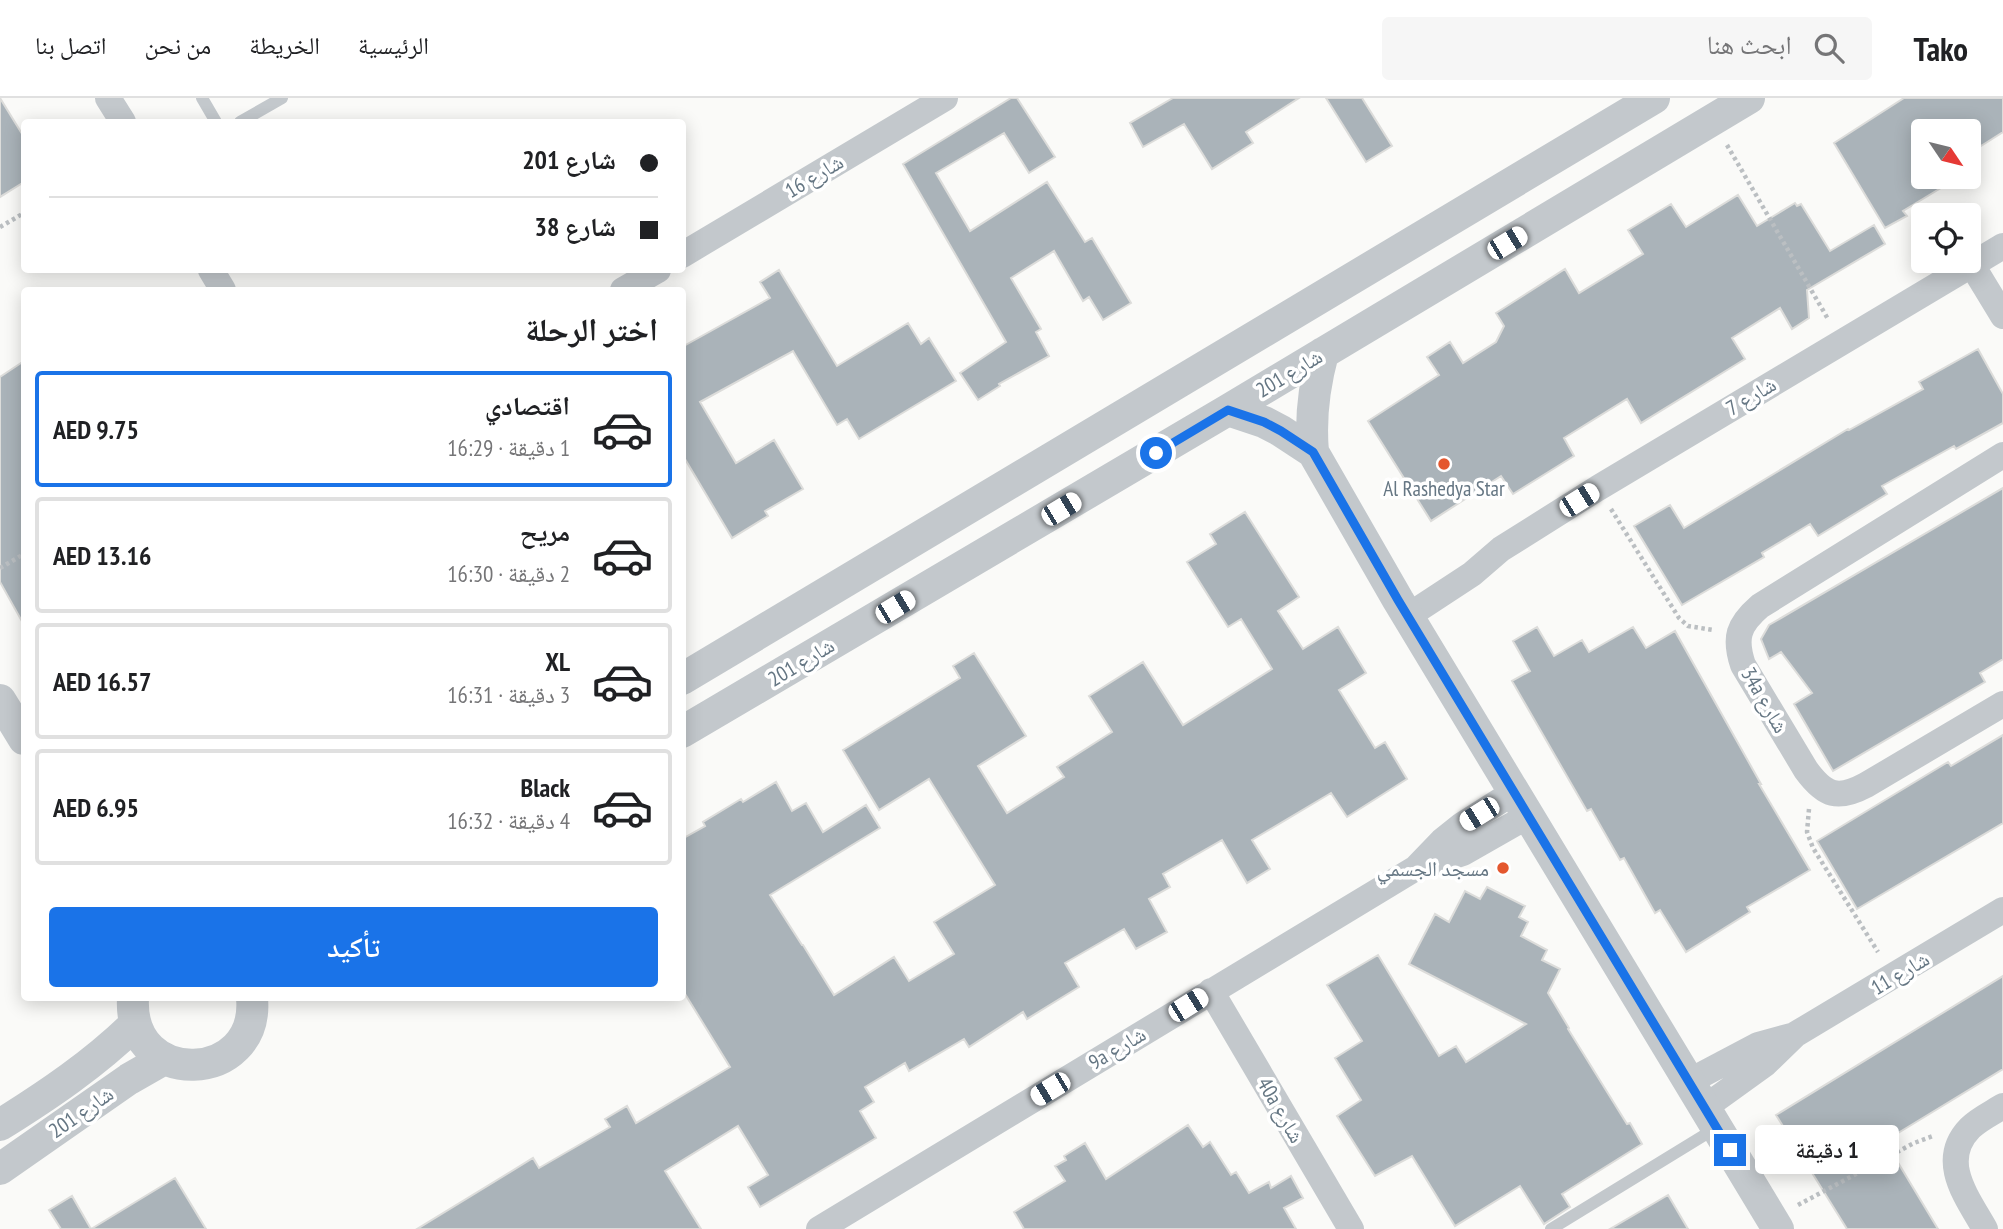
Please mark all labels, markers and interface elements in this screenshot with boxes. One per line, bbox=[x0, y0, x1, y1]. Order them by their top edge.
search box bbox=[1382, 17, 1872, 80]
text: Tako bbox=[1914, 27, 1968, 70]
text: ابحث هنا bbox=[1707, 28, 1792, 61]
icon: search bbox=[1810, 29, 1848, 67]
text: اتصل بنا bbox=[35, 30, 107, 61]
text: من نحن bbox=[145, 30, 211, 61]
text: الخريطة bbox=[249, 30, 320, 61]
text: الرئيسية bbox=[358, 30, 429, 61]
north arrow bbox=[1911, 119, 1981, 189]
map controls bbox=[1911, 119, 1981, 273]
text: شارع 201 bbox=[522, 143, 616, 176]
street label: شارع 16 bbox=[780, 148, 848, 204]
button: locate bbox=[1911, 203, 1981, 273]
text: شارع 38 bbox=[535, 210, 616, 243]
car bbox=[1484, 223, 1531, 263]
text: اختر الرحلة bbox=[525, 308, 658, 350]
street label: شارع 201 bbox=[1251, 343, 1327, 403]
street label: شارع 7 bbox=[1721, 371, 1781, 421]
text: اقتصادي bbox=[485, 389, 570, 422]
icon: car bbox=[591, 398, 654, 461]
text: AED 9.75 bbox=[53, 413, 139, 446]
text: 1 دقيقة · 16:29 bbox=[447, 433, 570, 462]
route start bbox=[1140, 437, 1172, 469]
marker: Al Rashedya Star bbox=[1436, 456, 1452, 472]
place label: Al Rashedya Star bbox=[1383, 475, 1505, 502]
car bbox=[1556, 480, 1603, 520]
car bbox=[1038, 489, 1085, 529]
text: مريح bbox=[520, 515, 570, 548]
icon: car bbox=[591, 524, 654, 587]
text: AED 13.16 bbox=[53, 539, 151, 572]
text: 2 دقيقة · 16:30 bbox=[447, 559, 570, 588]
car bbox=[872, 587, 919, 627]
street label: شارع 201 bbox=[763, 632, 839, 692]
text: XL bbox=[545, 645, 570, 678]
icon: car bbox=[591, 650, 654, 713]
street label: 34a شارع bbox=[1735, 662, 1795, 738]
text: AED 16.57 bbox=[53, 665, 151, 698]
text: 3 دقيقة · 16:31 bbox=[447, 680, 570, 709]
text: Black bbox=[520, 771, 570, 804]
icon: car bbox=[591, 776, 654, 839]
text: AED 6.95 bbox=[53, 791, 139, 824]
car bbox=[1456, 794, 1503, 834]
text: 4 دقيقة · 16:32 bbox=[447, 806, 570, 835]
place label: مسجد الجسمي bbox=[1377, 855, 1489, 885]
marker: مسجد الجسمي bbox=[1495, 860, 1511, 876]
button: تأكيد bbox=[49, 907, 658, 987]
street label: شارع 11 bbox=[1866, 945, 1934, 1001]
car bbox=[1165, 985, 1212, 1025]
street label: 9a شارع bbox=[1083, 1020, 1151, 1076]
car bbox=[1027, 1069, 1074, 1109]
street label: 40a شارع bbox=[1251, 1072, 1311, 1148]
street label: شارع 201 bbox=[43, 1080, 119, 1144]
callout: 1 دقيقة bbox=[1754, 1126, 1898, 1174]
route end bbox=[1714, 1134, 1746, 1166]
text: 1 دقيقة bbox=[1795, 1135, 1859, 1164]

